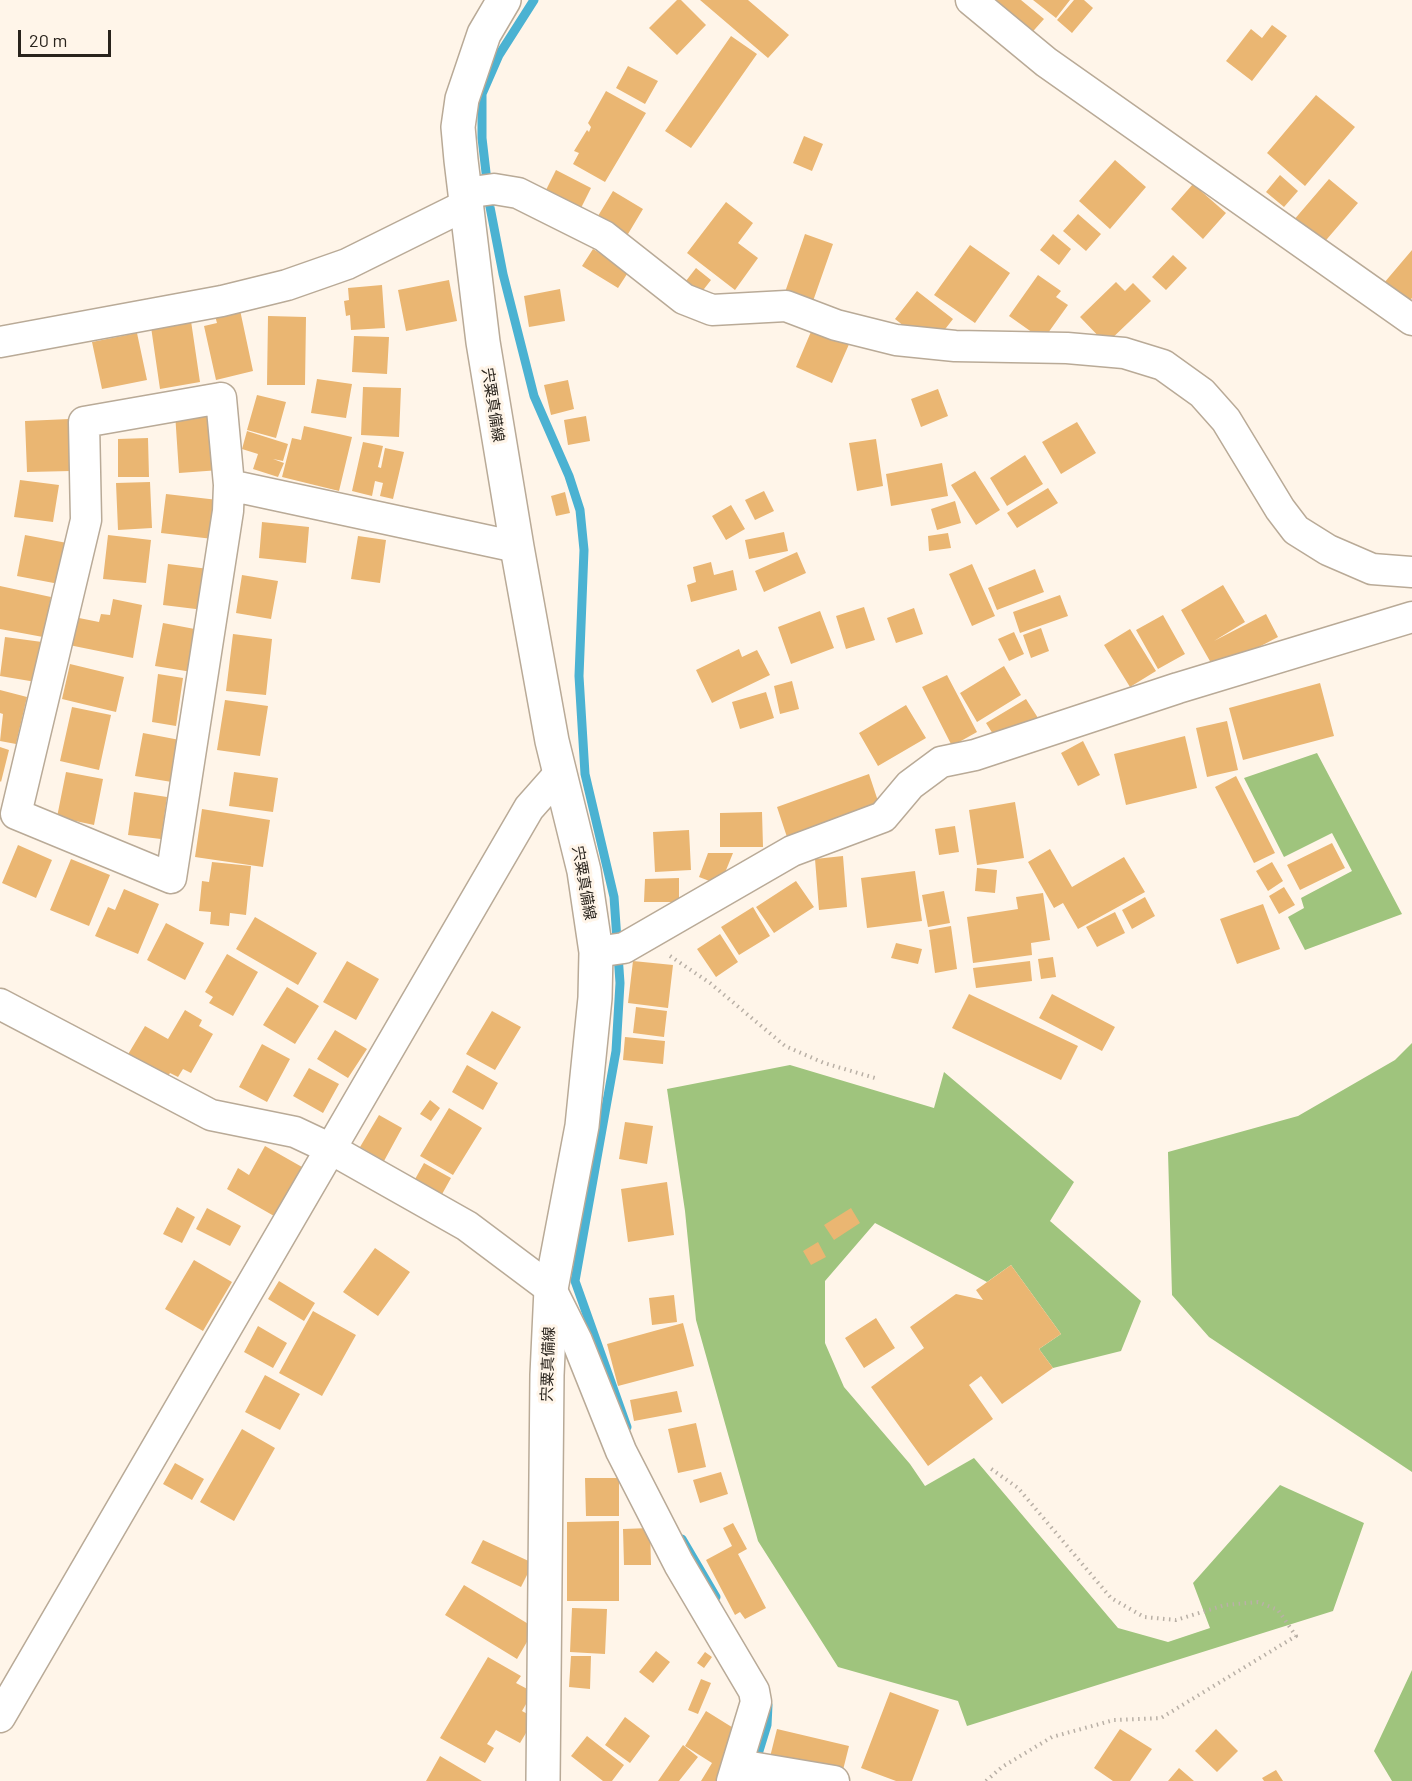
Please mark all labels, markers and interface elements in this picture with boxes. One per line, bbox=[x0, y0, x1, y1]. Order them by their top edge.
scale bar bbox=[21, 18, 114, 56]
text: 20 m bbox=[29, 29, 67, 51]
street label: 宍粟真備線 bbox=[478, 367, 508, 443]
street label: 宍粟真備線 bbox=[569, 845, 599, 921]
street label: 宍粟真備線 bbox=[538, 1326, 558, 1402]

